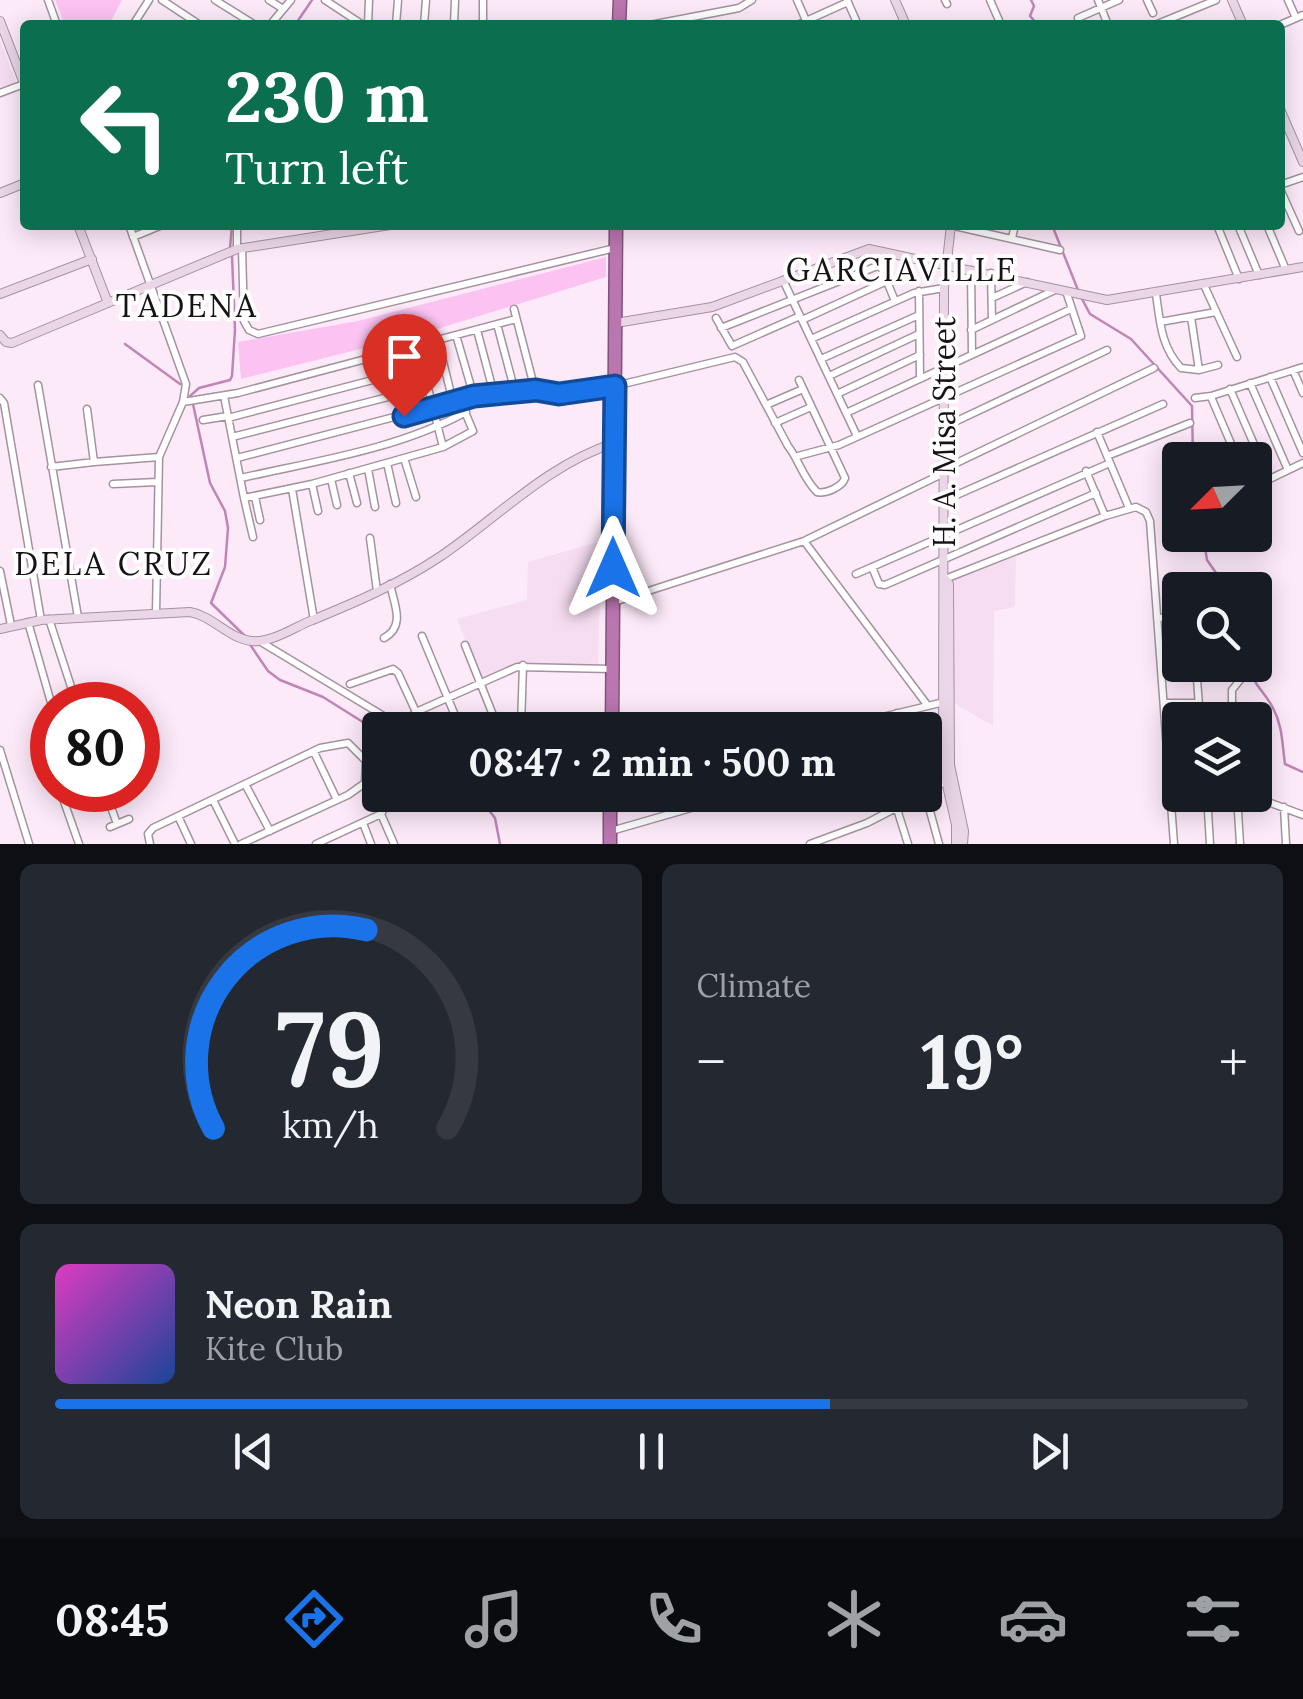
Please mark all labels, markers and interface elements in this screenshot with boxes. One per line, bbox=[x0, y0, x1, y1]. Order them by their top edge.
text: 230 m bbox=[225, 52, 429, 141]
icon: left bbox=[60, 60, 190, 190]
text: Turn left bbox=[225, 139, 408, 196]
district label: GARCIAVILLE bbox=[786, 249, 1018, 290]
district label: TADENA bbox=[116, 285, 258, 326]
pin bbox=[362, 314, 447, 417]
street label: H. A. Misa Street bbox=[925, 316, 963, 548]
icon: arrive bbox=[377, 329, 432, 384]
north arrow bbox=[1162, 442, 1272, 552]
map controls bbox=[1162, 442, 1272, 812]
position arrow bbox=[561, 516, 665, 620]
district label: DELA CRUZ bbox=[14, 543, 214, 584]
button: search bbox=[1162, 572, 1272, 682]
speed limit sign: 80 bbox=[30, 682, 160, 812]
button: layers bbox=[1162, 702, 1272, 812]
text: 08:47 · 2 min · 500 m bbox=[469, 738, 835, 786]
text: Climate bbox=[697, 965, 811, 1006]
text: 79 bbox=[276, 981, 385, 1114]
text: 19° bbox=[921, 1014, 1023, 1110]
text: − bbox=[697, 1027, 726, 1097]
text: + bbox=[1219, 1027, 1248, 1097]
text: km/h bbox=[282, 1102, 379, 1148]
text: Neon Rain bbox=[205, 1280, 392, 1328]
text: Kite Club bbox=[205, 1328, 343, 1369]
icon: previous bbox=[226, 1424, 281, 1479]
icon: pause bbox=[624, 1424, 679, 1479]
icon: next bbox=[1022, 1424, 1077, 1479]
icon: directions bbox=[279, 1584, 349, 1654]
icon: music bbox=[459, 1584, 529, 1654]
icon: phone bbox=[639, 1584, 709, 1654]
icon: climate bbox=[819, 1584, 889, 1654]
icon: car bbox=[998, 1584, 1068, 1654]
icon: filters bbox=[1178, 1584, 1248, 1654]
text: 08:45 bbox=[55, 1591, 169, 1648]

